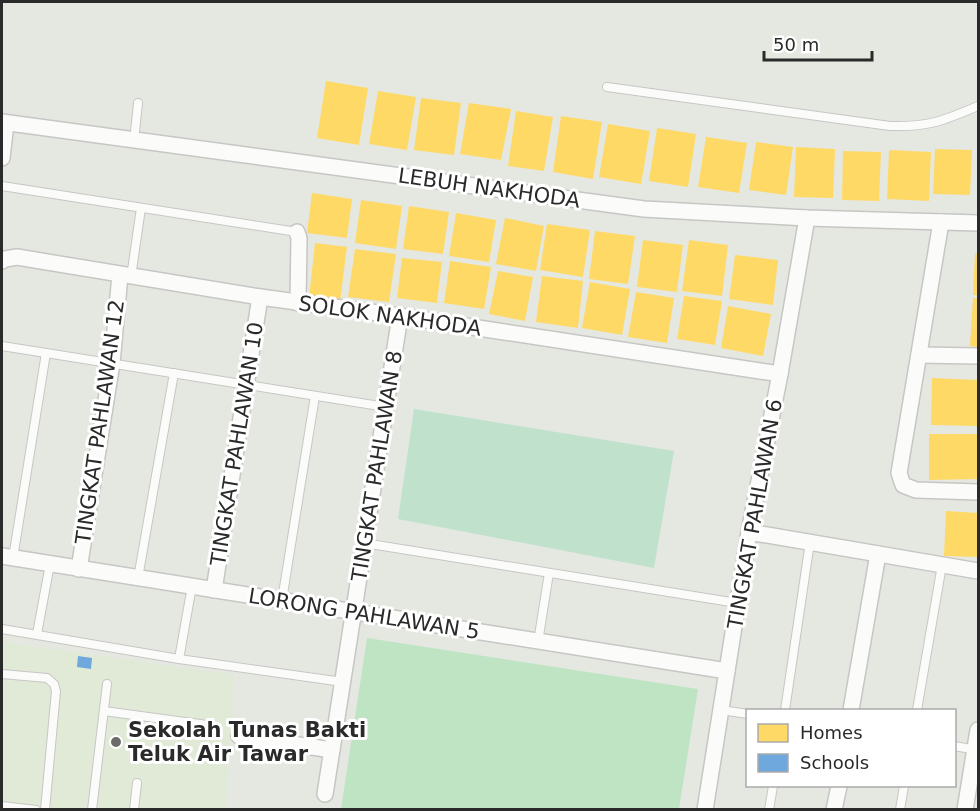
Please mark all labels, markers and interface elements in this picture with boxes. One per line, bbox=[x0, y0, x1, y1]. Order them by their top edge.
scale bar bbox=[764, 24, 872, 62]
text: 50 m bbox=[773, 34, 819, 55]
street label: LEBUH NAKHODA bbox=[396, 163, 582, 213]
street label: SOLOK NAKHODA bbox=[297, 291, 483, 341]
street label: TINGKAT PAHLAWAN 12 bbox=[71, 298, 129, 547]
street label: TINGKAT PAHLAWAN 10 bbox=[206, 320, 268, 569]
street label: TINGKAT PAHLAWAN 8 bbox=[347, 349, 407, 584]
street label: TINGKAT PAHLAWAN 6 bbox=[723, 397, 787, 632]
street label: LORONG PAHLAWAN 5 bbox=[247, 584, 481, 644]
legend bbox=[746, 709, 956, 787]
place label: Sekolah Tunas Bakti Teluk Air Tawar bbox=[128, 718, 366, 766]
text: Homes bbox=[800, 722, 863, 743]
marker: Sekolah Tunas Bakti Teluk Air Tawar bbox=[109, 735, 123, 749]
text: Schools bbox=[800, 752, 869, 773]

